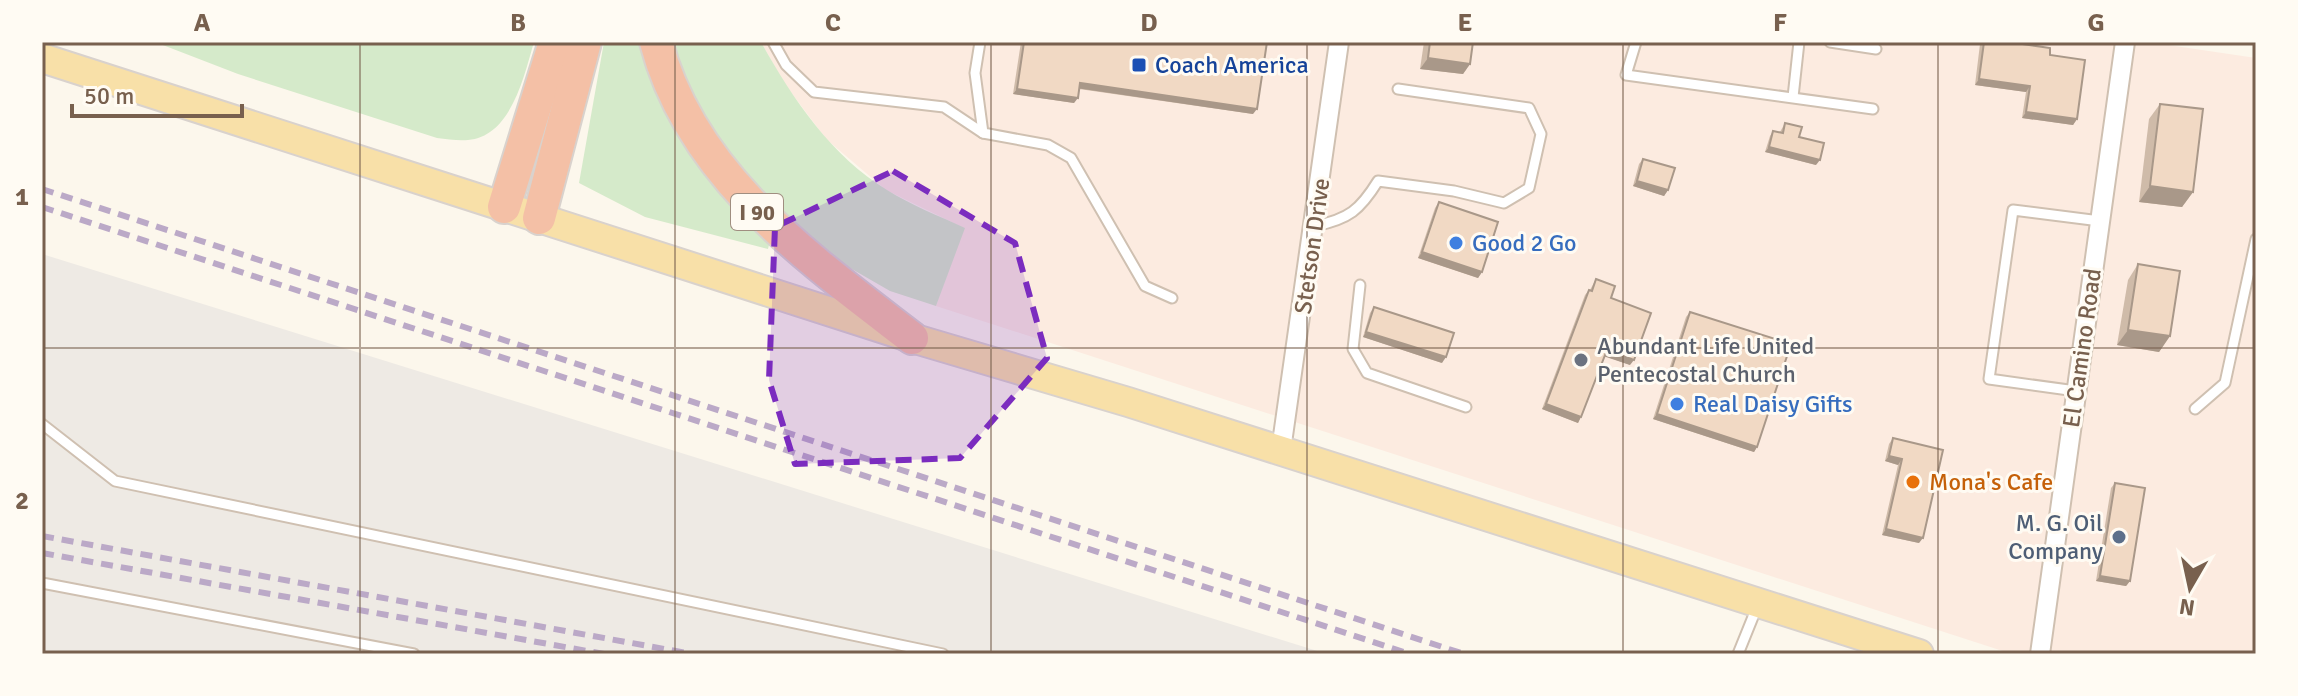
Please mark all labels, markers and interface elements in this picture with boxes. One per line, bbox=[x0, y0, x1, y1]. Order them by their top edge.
text: A bbox=[194, 7, 211, 39]
text: B bbox=[510, 7, 526, 39]
text: C bbox=[825, 7, 841, 39]
text: D bbox=[1140, 7, 1158, 39]
text: E bbox=[1458, 7, 1472, 39]
text: F bbox=[1773, 7, 1787, 39]
text: G bbox=[2087, 7, 2105, 39]
place label: Coach America bbox=[1155, 50, 1309, 80]
marker: Coach America bbox=[1130, 56, 1148, 74]
scale bar bbox=[72, 68, 242, 118]
text: 50 m bbox=[84, 81, 134, 111]
street label: Stetson Drive bbox=[1288, 176, 1336, 316]
text: 1 bbox=[15, 181, 29, 213]
road number: I 90 bbox=[731, 194, 783, 230]
place label: Good 2 Go bbox=[1472, 228, 1577, 258]
marker: Good 2 Go bbox=[1447, 234, 1465, 252]
street label: El Camino Road bbox=[2056, 267, 2108, 429]
place label: Abundant Life United Pentecostal Church bbox=[1597, 331, 1814, 389]
marker: Abundant Life United Pentecostal Church bbox=[1572, 351, 1590, 369]
place label: Real Daisy Gifts bbox=[1693, 389, 1853, 419]
marker: Real Daisy Gifts bbox=[1668, 395, 1686, 413]
place label: Mona's Cafe bbox=[1929, 467, 2053, 497]
marker: Mona's Cafe bbox=[1904, 473, 1922, 491]
text: 2 bbox=[15, 485, 29, 517]
place label: M. G. Oil Company bbox=[2008, 508, 2103, 566]
marker: M. G. Oil Company bbox=[2110, 528, 2128, 546]
north arrow bbox=[2150, 548, 2230, 628]
text: N bbox=[2177, 593, 2197, 622]

